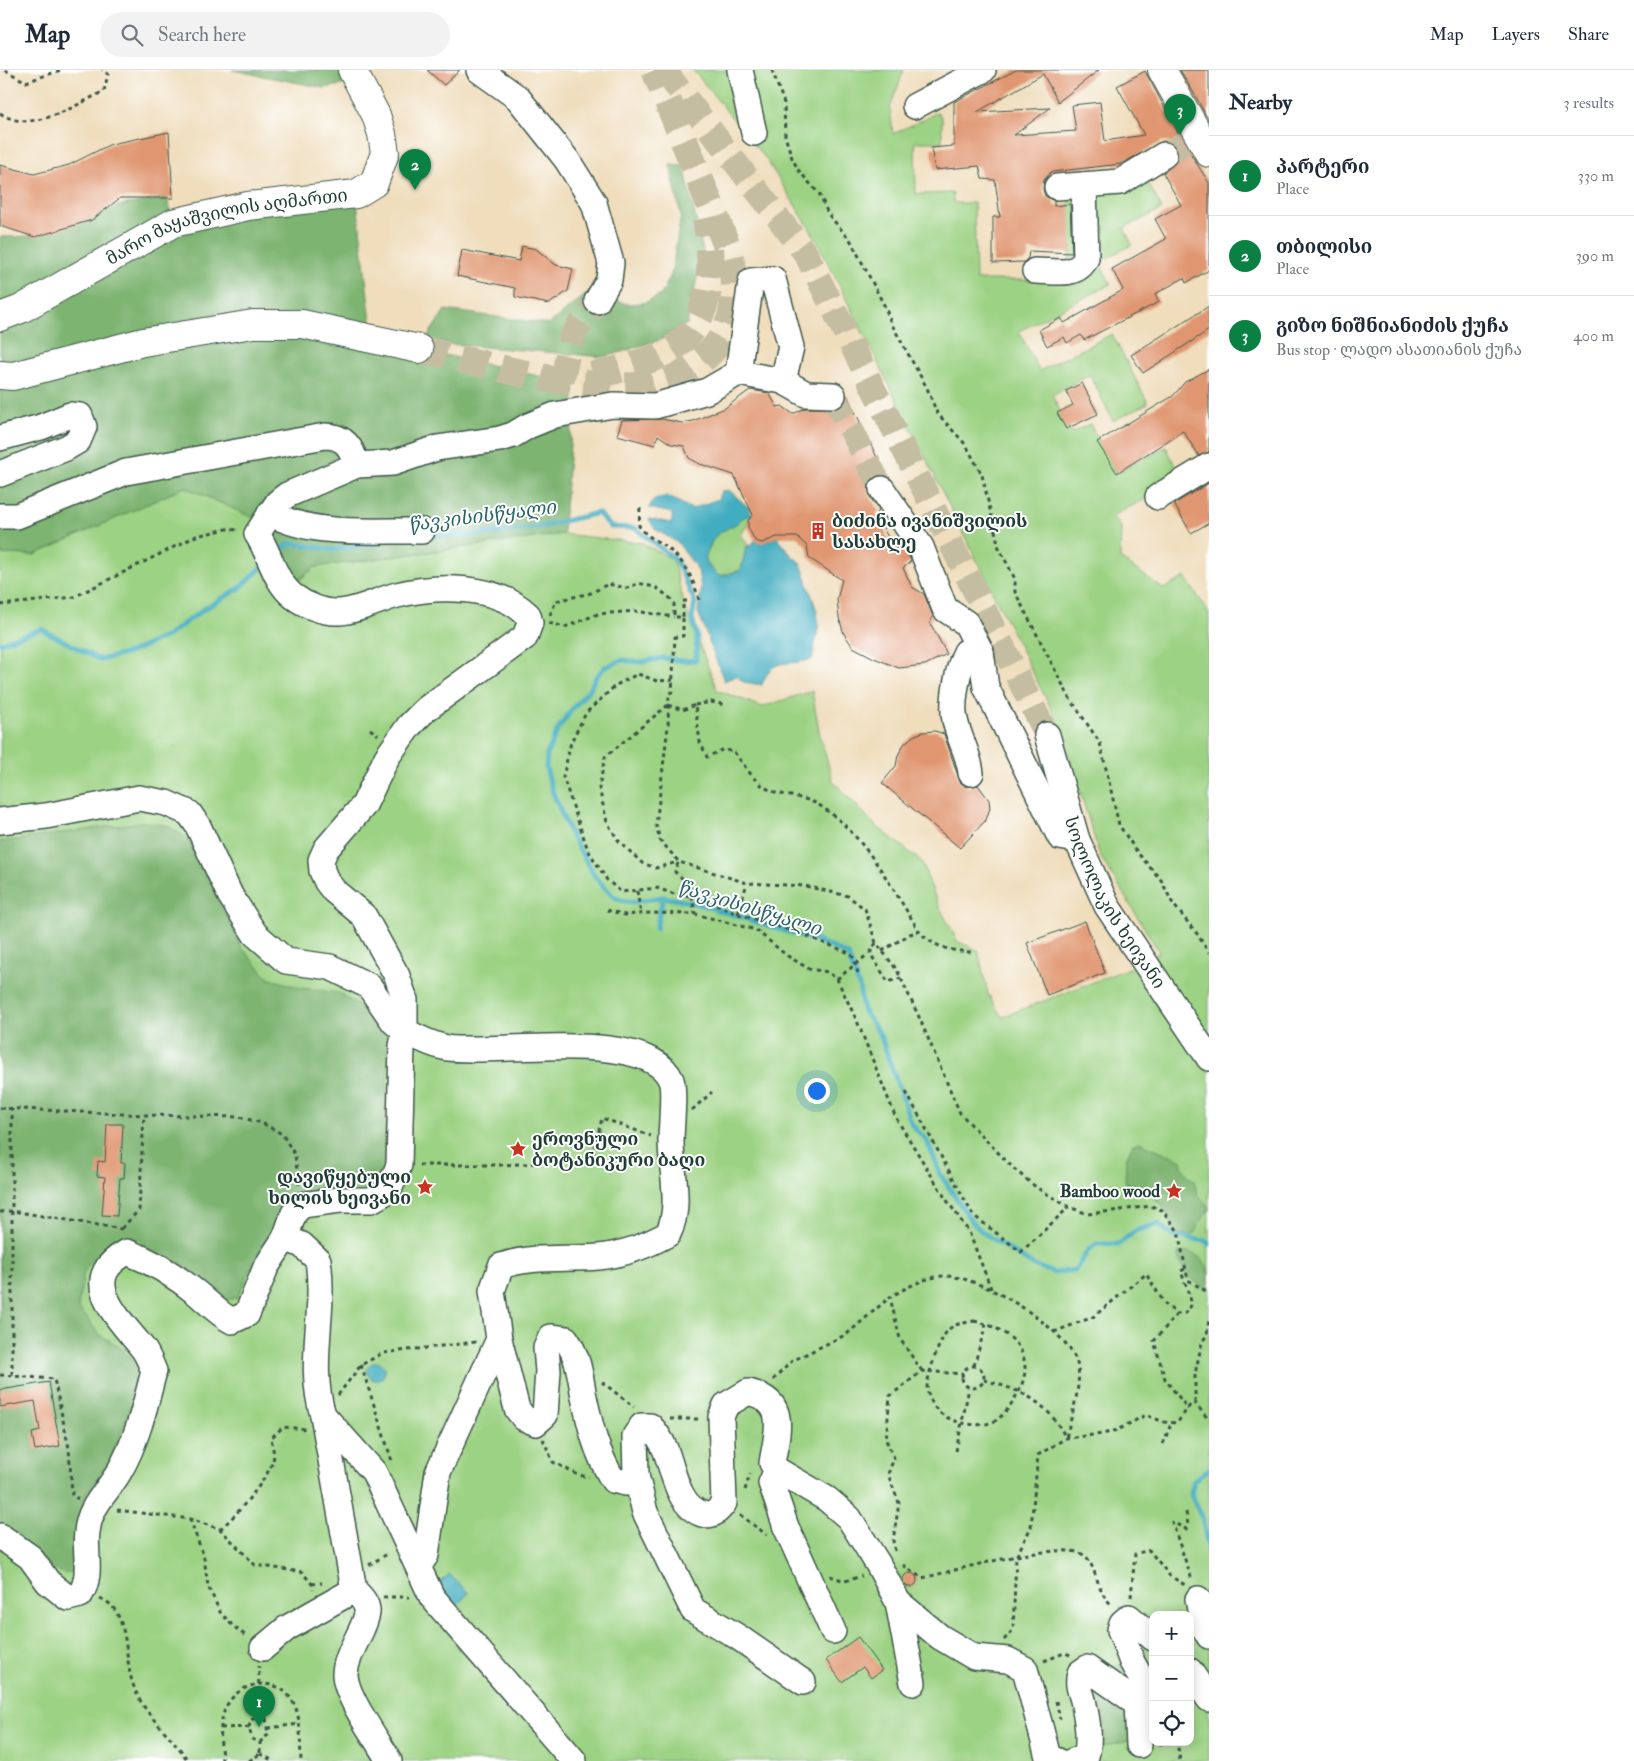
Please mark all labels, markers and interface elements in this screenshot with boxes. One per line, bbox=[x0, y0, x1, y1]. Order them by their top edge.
search box bbox=[100, 12, 450, 57]
text: Map bbox=[25, 19, 70, 50]
icon: search bbox=[118, 21, 146, 49]
text: Search here bbox=[158, 23, 246, 47]
text: Map bbox=[1430, 23, 1464, 46]
text: Layers bbox=[1492, 23, 1540, 46]
text: Share bbox=[1568, 23, 1609, 46]
text: Nearby bbox=[1229, 89, 1292, 116]
text: 3 results bbox=[1563, 93, 1614, 113]
pin: 3 bbox=[1164, 94, 1196, 135]
pin: 2 bbox=[399, 149, 431, 190]
text: პარტერი bbox=[1276, 155, 1369, 179]
text: 1 bbox=[1242, 166, 1248, 186]
text: 330 m bbox=[1578, 166, 1614, 186]
text: Place bbox=[1276, 179, 1309, 199]
street label: მარო მაყაშვილის აღმართი bbox=[102, 184, 349, 270]
text: თბილისი bbox=[1276, 235, 1372, 259]
text: 2 bbox=[1241, 246, 1249, 266]
text: 390 m bbox=[1576, 246, 1614, 266]
text: Place bbox=[1276, 259, 1309, 279]
text: გიზო ნიშნიანიძის ქუჩა bbox=[1276, 314, 1509, 338]
text: 3 bbox=[1242, 326, 1248, 346]
text: 400 m bbox=[1573, 326, 1614, 346]
text: Bus stop · ლადო ასათიანის ქუჩა bbox=[1276, 340, 1522, 360]
water label: წავკისისწყალი bbox=[407, 495, 558, 537]
place label: ბიძინა ივანიშვილის სასახლე bbox=[832, 510, 1027, 554]
building icon: ბიძინა ივანიშვილის სასახლე bbox=[808, 521, 828, 541]
street label: სოლოლაკის ხეივანი bbox=[1059, 814, 1170, 993]
water label: წავკისისწყალი bbox=[675, 875, 825, 941]
your location bbox=[804, 1078, 830, 1104]
place label: ეროვნული ბოტანიკური ბაღი bbox=[532, 1128, 705, 1172]
place icon: ეროვნული ბოტანიკური ბაღი bbox=[508, 1139, 528, 1159]
place label: დავიწყებული ხილის ხეივანი bbox=[268, 1166, 411, 1210]
place icon: დავიწყებული ხილის ხეივანი bbox=[415, 1177, 435, 1197]
place label: Bamboo wood bbox=[1060, 1180, 1160, 1203]
place icon: Bamboo wood bbox=[1164, 1181, 1184, 1201]
map controls bbox=[1149, 1611, 1194, 1746]
button: + bbox=[1149, 1611, 1194, 1656]
button: − bbox=[1149, 1656, 1194, 1701]
pin: 1 bbox=[243, 1686, 275, 1727]
button: locate bbox=[1149, 1701, 1194, 1746]

